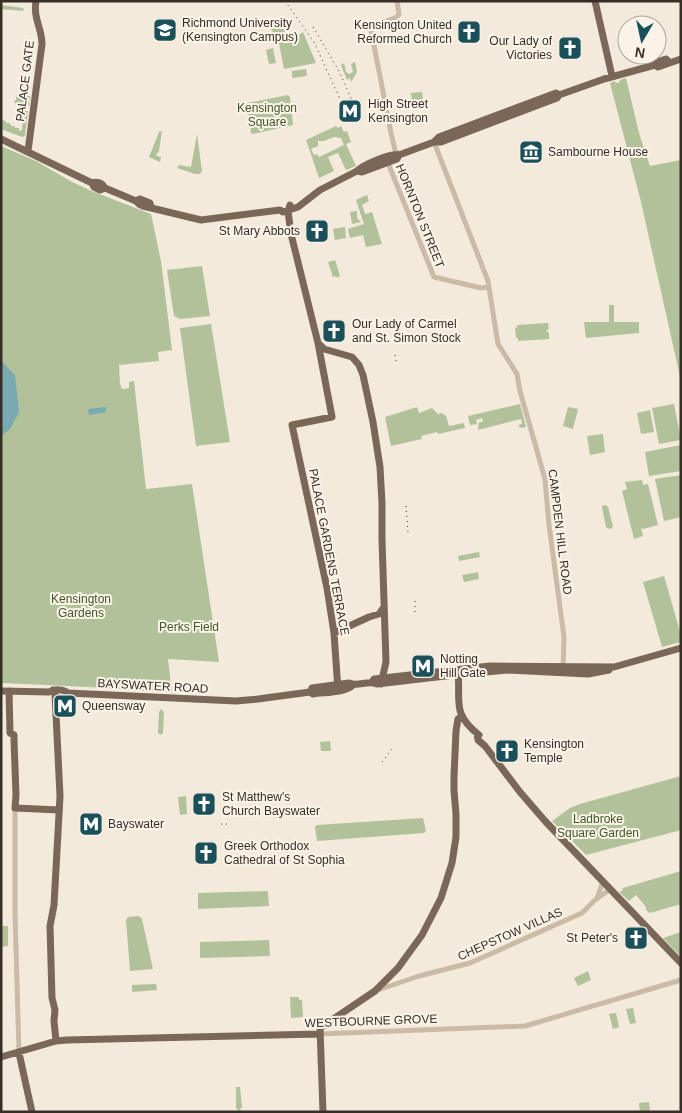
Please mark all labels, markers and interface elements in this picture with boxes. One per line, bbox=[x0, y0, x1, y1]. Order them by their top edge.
north arrow bbox=[617, 15, 667, 65]
place label: Richmond University (Kensington Campus) bbox=[182, 16, 298, 44]
school or university icon: Richmond University (Kensington Campus) bbox=[152, 17, 178, 43]
place label: Kensington United Reformed Church bbox=[354, 18, 452, 46]
church icon: Kensington United Reformed Church bbox=[456, 19, 482, 45]
place label: Our Lady of Victories bbox=[489, 34, 553, 62]
church icon: Our Lady of Victories bbox=[557, 35, 583, 61]
street label: PALACE GATE bbox=[13, 40, 37, 122]
text: N bbox=[634, 44, 646, 62]
place label: High Street Kensington bbox=[368, 97, 429, 125]
metro station icon: High Street Kensington bbox=[337, 98, 363, 124]
park label: Kensington Square bbox=[237, 101, 297, 129]
museum icon: Sambourne House bbox=[518, 139, 544, 165]
place label: Sambourne House bbox=[548, 145, 648, 159]
street label: HORNTON STREET bbox=[393, 162, 448, 271]
church icon: St Mary Abbots bbox=[304, 218, 330, 244]
place label: St Mary Abbots bbox=[219, 224, 300, 238]
place label: Our Lady of Carmel and St. Simon Stock bbox=[352, 317, 462, 345]
church icon: Our Lady of Carmel and St. Simon Stock bbox=[321, 318, 347, 344]
street label: PALACE GARDENS TERRACE bbox=[306, 467, 352, 637]
street label: CAMPDEN HILL ROAD bbox=[545, 468, 575, 596]
park label: Kensington Gardens bbox=[51, 592, 111, 620]
park label: Perks Field bbox=[159, 620, 219, 634]
place label: Notting Hill Gate bbox=[440, 652, 486, 680]
metro station icon: Notting Hill Gate bbox=[410, 653, 436, 679]
street label: BAYSWATER ROAD bbox=[97, 676, 209, 696]
metro station icon: Queensway bbox=[52, 693, 78, 719]
place label: Queensway bbox=[82, 699, 145, 713]
place label: Kensington Temple bbox=[524, 737, 584, 765]
church icon: Kensington Temple bbox=[494, 738, 520, 764]
place label: St Matthew's Church Bayswater bbox=[222, 790, 320, 818]
church icon: St Matthew's Church Bayswater bbox=[191, 791, 217, 817]
metro station icon: Bayswater bbox=[78, 811, 104, 837]
park label: Ladbroke Square Garden bbox=[557, 812, 639, 840]
place label: Bayswater bbox=[108, 817, 164, 831]
place label: Greek Orthodox Cathedral of St Sophia bbox=[224, 839, 345, 867]
church icon: Greek Orthodox Cathedral of St Sophia bbox=[193, 840, 219, 866]
street label: CHEPSTOW VILLAS bbox=[455, 905, 565, 963]
church icon: St Peter's bbox=[623, 925, 649, 951]
place label: St Peter's bbox=[566, 931, 618, 945]
street label: WESTBOURNE GROVE bbox=[304, 1012, 438, 1030]

